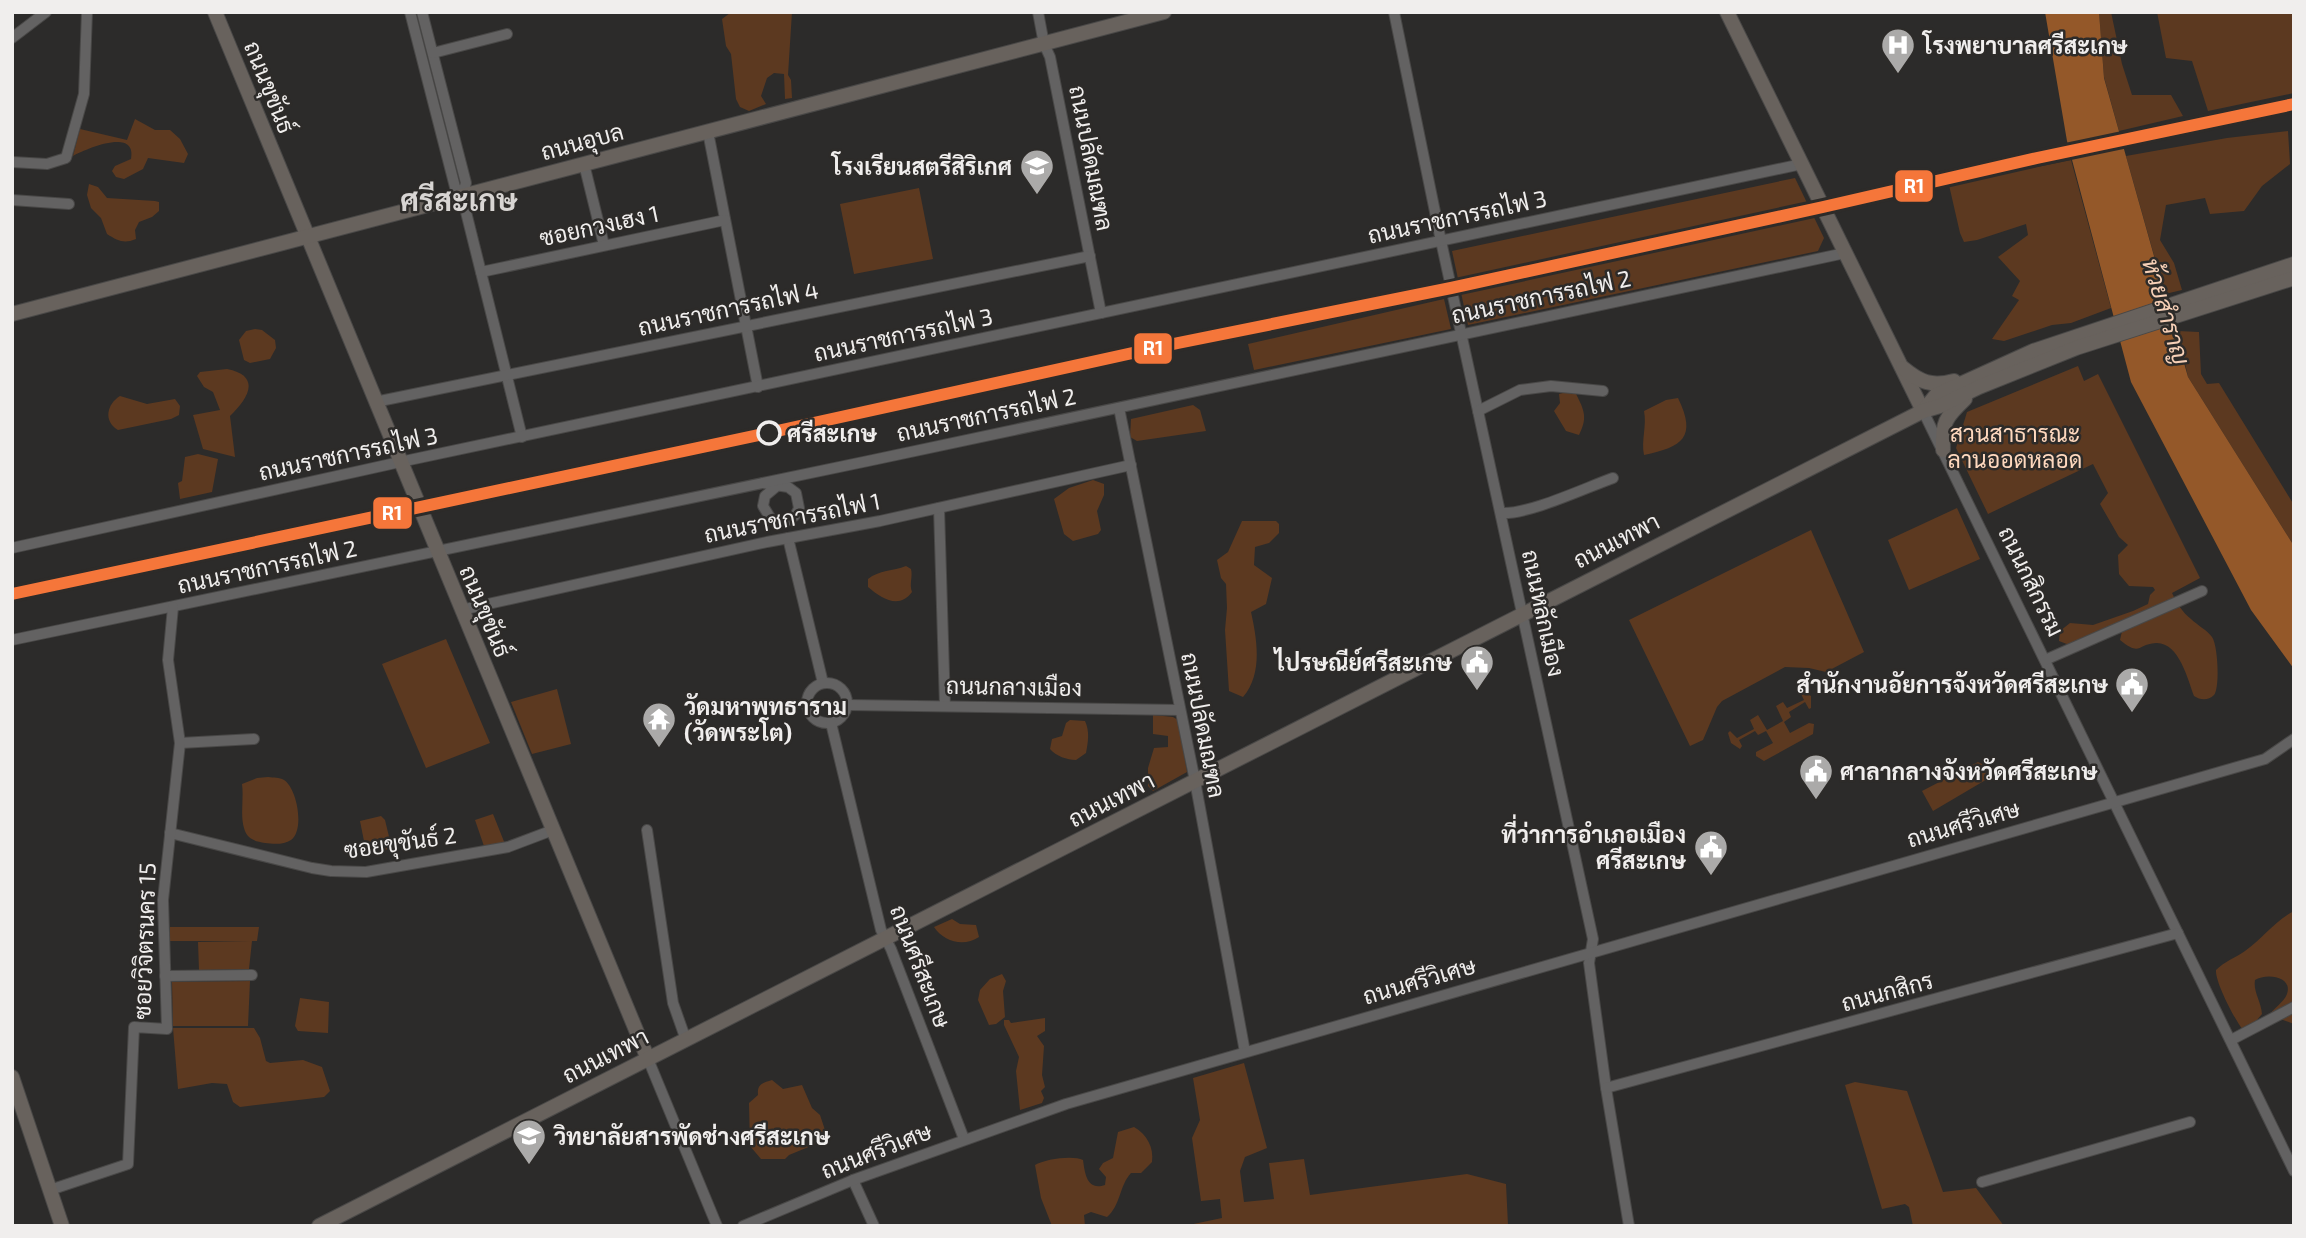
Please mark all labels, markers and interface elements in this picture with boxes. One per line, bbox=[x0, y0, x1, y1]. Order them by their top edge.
hospital icon: โรงพยาบาลศรีสะเกษ bbox=[1879, 26, 1917, 75]
place label: โรงพยาบาลศรีสะเกษ bbox=[1921, 30, 2128, 59]
street label: ถนนขุขันธ์ bbox=[236, 36, 302, 138]
street label: ถนนปลัดมณฑล bbox=[1064, 83, 1120, 233]
street label: ถนนอุบล bbox=[538, 117, 627, 168]
school or university icon: โรงเรียนสตรีสิริเกศ bbox=[1018, 147, 1056, 196]
place label: โรงเรียนสตรีสิริเกศ bbox=[830, 151, 1012, 180]
line badge: R1 bbox=[1894, 169, 1934, 203]
text: R1 bbox=[1904, 174, 1924, 197]
district label: ศรีสะเกษ bbox=[400, 181, 518, 217]
street label: ถนนราชการรถไฟ 3 bbox=[1365, 182, 1549, 249]
street label: ซอยกวงเฮง 1 bbox=[537, 199, 661, 251]
water label: ห้วยสำราญ bbox=[2136, 254, 2197, 368]
street label: ถนนราชการรถไฟ 2 bbox=[1449, 262, 1633, 329]
street label: ถนนราชการรถไฟ 4 bbox=[635, 274, 821, 341]
street label: ถนนราชการรถไฟ 3 bbox=[811, 300, 995, 367]
line badge: R1 bbox=[1133, 332, 1173, 365]
text: R1 bbox=[1143, 336, 1163, 359]
street label: ถนนราชการรถไฟ 2 bbox=[894, 380, 1078, 447]
street label: ถนนราชการรถไฟ 3 bbox=[256, 419, 440, 486]
place label: ศรีสะเกษ bbox=[787, 419, 877, 447]
park label: สวนสาธารณะ ลานออดหลอด bbox=[1948, 419, 2082, 473]
marker: ศรีสะเกษ bbox=[757, 421, 781, 445]
street label: ถนนราชการรถไฟ 1 bbox=[701, 485, 882, 548]
line badge: R1 bbox=[372, 496, 413, 530]
text: R1 bbox=[382, 501, 402, 524]
street label: ถนนเทพา bbox=[1568, 507, 1664, 573]
street label: ถนนกสิกรรม bbox=[1993, 521, 2071, 641]
street label: ถนนราชการรถไฟ 2 bbox=[175, 532, 359, 599]
street label: ถนนหลักเมือง bbox=[1517, 547, 1571, 679]
street label: ถนนขุขันธ์ bbox=[451, 560, 519, 662]
public building icon: ไปรษณีย์ศรีสะเกษ bbox=[1458, 643, 1496, 692]
place label: ไปรษณีย์ศรีสะเกษ bbox=[1273, 647, 1452, 676]
street label: ถนนปลัดมณฑล bbox=[1176, 650, 1232, 800]
public building icon: สำนักงานอัยการจังหวัดศรีสะเกษ bbox=[2113, 665, 2151, 714]
place label: สำนักงานอัยการจังหวัดศรีสะเกษ bbox=[1796, 670, 2108, 698]
street label: ถนนกลางเมือง bbox=[946, 671, 1082, 701]
place label: วัดมหาพุทธาราม (วัดพระโต) bbox=[684, 692, 847, 746]
temple icon: วัดมหาพุทธาราม (วัดพระโต) bbox=[640, 700, 678, 749]
public building icon: ศาลากลางจังหวัดศรีสะเกษ bbox=[1797, 752, 1835, 801]
place label: ศาลากลางจังหวัดศรีสะเกษ bbox=[1840, 757, 2098, 785]
street label: ถนนเทพา bbox=[1063, 766, 1159, 832]
street label: ถนนศรีวิเศษ bbox=[1903, 793, 2023, 852]
place label: ที่ว่าการอำเภอเมือง ศรีสะเกษ bbox=[1501, 814, 1686, 874]
street label: ซอยขุขันธ์ 2 bbox=[342, 819, 458, 867]
public building icon: ที่ว่าการอำเภอเมือง ศรีสะเกษ bbox=[1692, 828, 1730, 877]
street label: ซอยวิจิตรนคร 15 bbox=[127, 862, 161, 1020]
street label: ถนนศรีสะเกษ bbox=[885, 901, 957, 1032]
street label: ถนนศรีวิเศษ bbox=[1359, 950, 1479, 1009]
street label: ถนนกสิกร bbox=[1838, 965, 1936, 1017]
street label: ถนนเทพา bbox=[557, 1022, 653, 1088]
street label: ถนนศรีวิเศษ bbox=[817, 1116, 936, 1184]
school or university icon: วิทยาลัยสารพัดช่างศรีสะเกษ bbox=[510, 1117, 548, 1166]
place label: วิทยาลัยสารพัดช่างศรีสะเกษ bbox=[553, 1122, 831, 1150]

